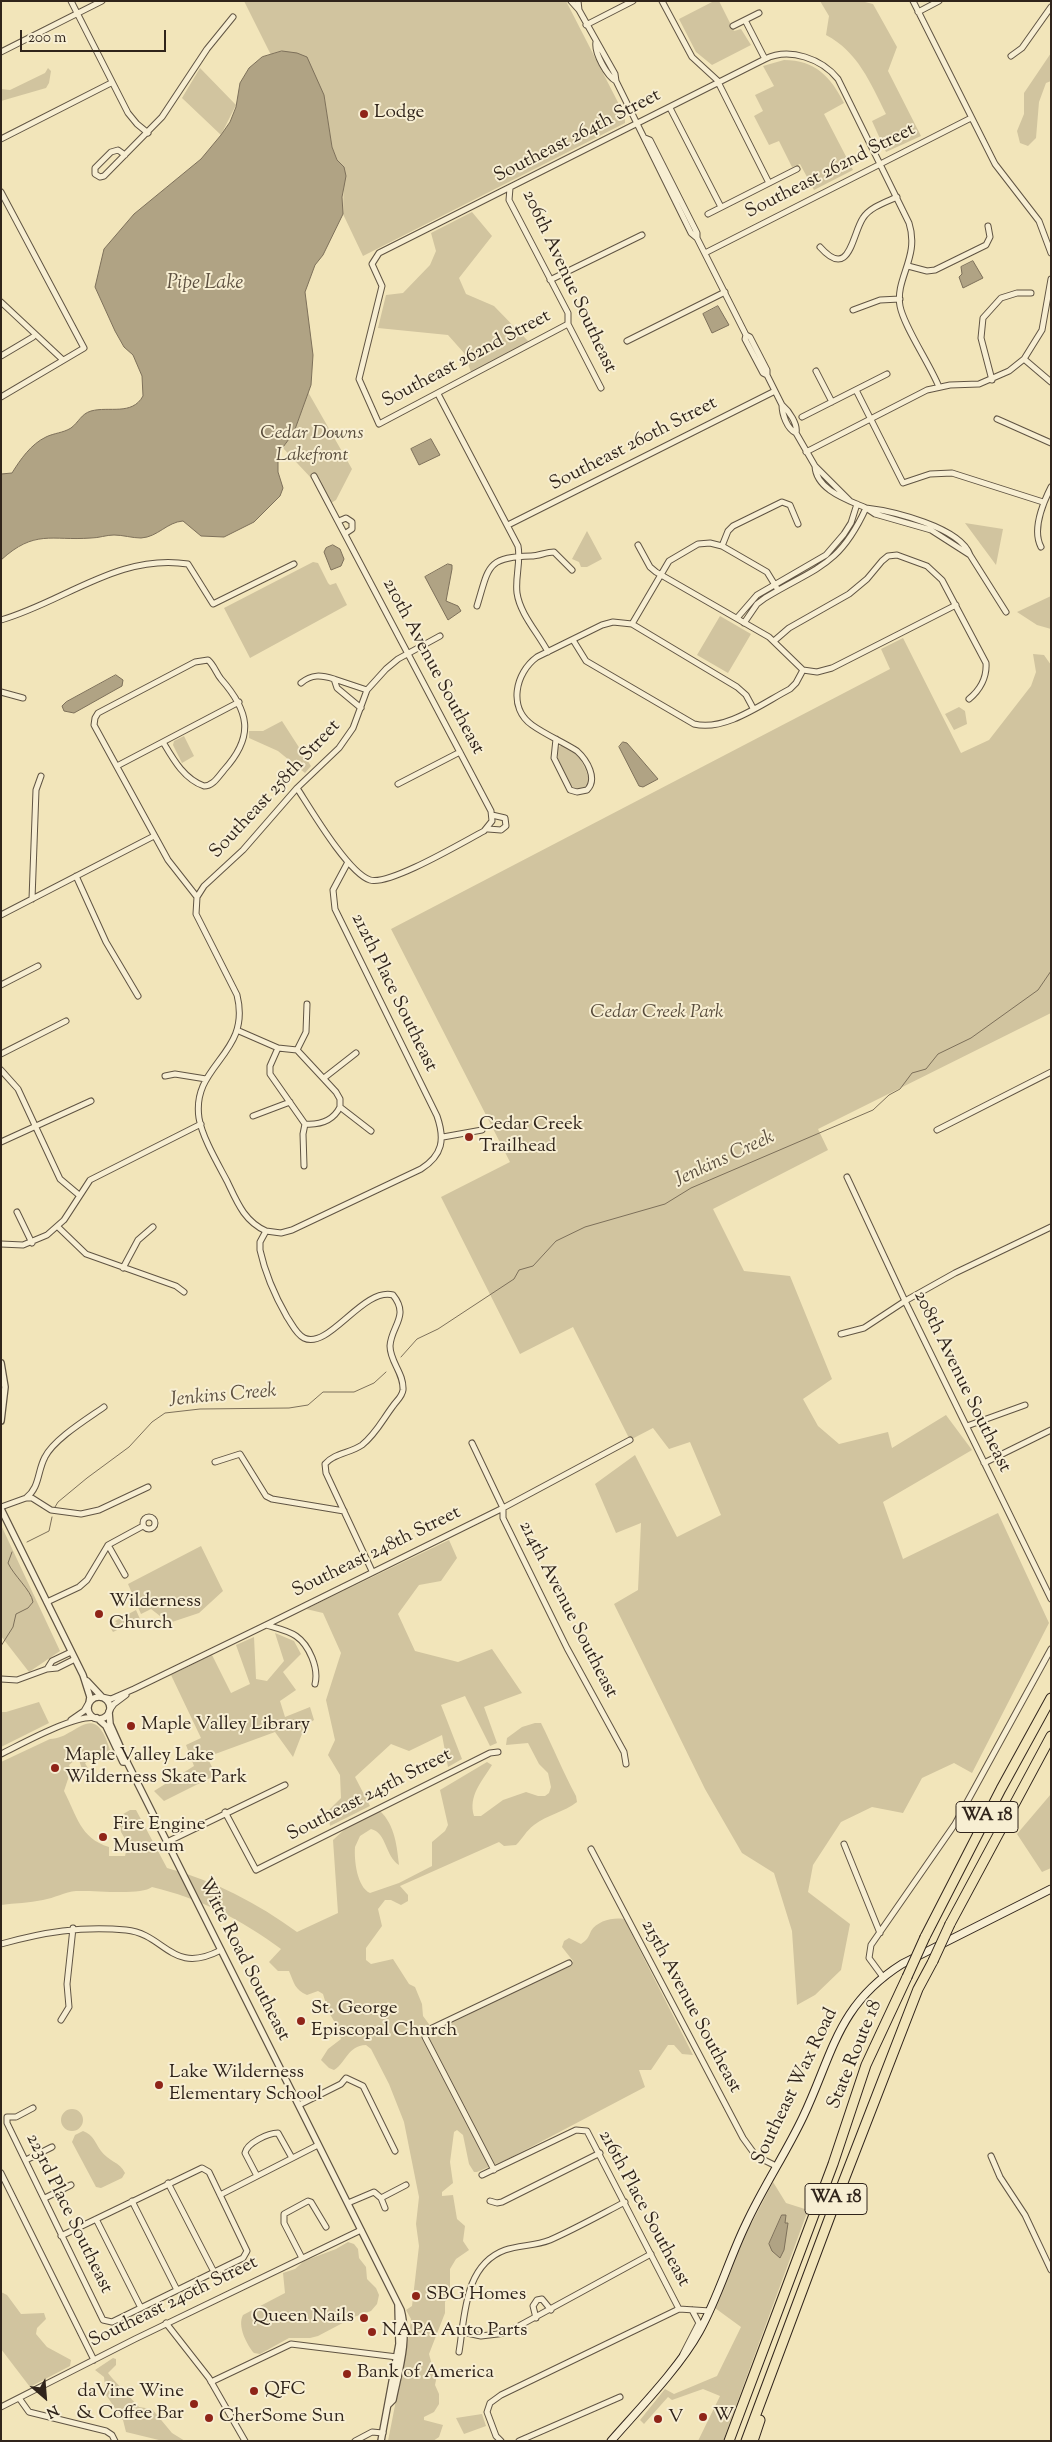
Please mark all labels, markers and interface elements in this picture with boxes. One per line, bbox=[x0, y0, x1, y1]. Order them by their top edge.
scale bar bbox=[22, 20, 169, 52]
text: 200 m bbox=[28, 28, 67, 49]
street label: Southeast 264th Street bbox=[491, 85, 665, 189]
place label: Lodge bbox=[374, 103, 424, 125]
marker: Lodge bbox=[358, 108, 370, 120]
street label: Southeast 262nd Street bbox=[742, 119, 920, 225]
street label: 206th Avenue Southeast bbox=[516, 187, 620, 377]
water label: Pipe Lake bbox=[167, 273, 243, 297]
street label: Southeast 262nd Street bbox=[379, 306, 555, 414]
street label: Southeast 260th Street bbox=[546, 393, 722, 497]
park label: Cedar Downs Lakefront bbox=[260, 424, 364, 468]
street label: 210th Avenue Southeast bbox=[376, 575, 488, 759]
street label: Southeast 258th Street bbox=[206, 716, 346, 864]
street label: 212th Place Southeast bbox=[345, 910, 441, 1076]
park label: Cedar Creek Park bbox=[590, 1003, 724, 1025]
place label: Cedar Creek Trailhead bbox=[479, 1115, 583, 1159]
water label: Jenkins Creek bbox=[671, 1126, 779, 1194]
marker: Cedar Creek Trailhead bbox=[463, 1131, 475, 1143]
street label: 208th Avenue Southeast bbox=[907, 1287, 1015, 1477]
water label: Jenkins Creek bbox=[168, 1380, 278, 1414]
street label: Southeast 248th Street bbox=[289, 1502, 465, 1604]
street label: 214th Avenue Southeast bbox=[512, 1518, 622, 1702]
place label: Wilderness Church bbox=[109, 1592, 201, 1636]
marker: Wilderness Church bbox=[93, 1608, 105, 1620]
place label: Maple Valley Library bbox=[141, 1715, 310, 1737]
marker: Maple Valley Library bbox=[125, 1720, 137, 1732]
street label: Southeast 245th Street bbox=[284, 1745, 456, 1847]
place label: Maple Valley Lake Wilderness Skate Park bbox=[65, 1746, 247, 1790]
marker: Maple Valley Lake Wilderness Skate Park bbox=[49, 1762, 61, 1774]
road number: WA 18 bbox=[956, 1801, 1018, 1832]
place label: Fire Engine Museum bbox=[113, 1815, 206, 1859]
marker: Fire Engine Museum bbox=[97, 1831, 109, 1843]
street label: Witte Road Southeast bbox=[192, 1875, 294, 2045]
street label: 215th Avenue Southeast bbox=[635, 1917, 745, 2097]
street label: State Route 18 bbox=[824, 1997, 888, 2113]
place label: St. George Episcopal Church bbox=[311, 1999, 457, 2043]
street label: Southeast Wax Road bbox=[748, 2005, 844, 2169]
marker: St. George Episcopal Church bbox=[295, 2015, 307, 2027]
place label: Lake Wilderness Elementary School bbox=[169, 2063, 322, 2107]
marker: Lake Wilderness Elementary School bbox=[153, 2079, 165, 2091]
street label: 216th Place Southeast bbox=[592, 2127, 694, 2291]
street label: 223rd Place Southeast bbox=[19, 2130, 117, 2298]
road number: WA 18 bbox=[805, 2184, 867, 2214]
street label: Southeast 240th Street bbox=[86, 2252, 262, 2354]
place label: SBG Homes bbox=[426, 2285, 526, 2307]
marker: SBG Homes bbox=[410, 2290, 422, 2302]
place label: Queen Nails bbox=[252, 2307, 354, 2329]
marker: Queen Nails bbox=[358, 2312, 370, 2324]
place label: NAPA Auto Parts bbox=[382, 2321, 527, 2343]
marker: NAPA Auto Parts bbox=[366, 2326, 378, 2338]
place label: Bank of America bbox=[357, 2363, 494, 2385]
marker: Bank of America bbox=[341, 2368, 353, 2380]
north arrow bbox=[20, 2372, 70, 2422]
place label: QFC bbox=[264, 2380, 306, 2402]
place label: daVine Wine & Coffee Bar bbox=[76, 2382, 184, 2426]
marker: QFC bbox=[248, 2385, 260, 2397]
marker: daVine Wine & Coffee Bar bbox=[188, 2398, 200, 2410]
text: N bbox=[42, 2399, 61, 2422]
place label: W bbox=[713, 2406, 734, 2428]
place label: CherSome Sun bbox=[219, 2407, 345, 2429]
place label: V bbox=[668, 2408, 683, 2430]
marker: W bbox=[697, 2411, 709, 2423]
marker: CherSome Sun bbox=[203, 2412, 215, 2424]
marker: V bbox=[652, 2413, 664, 2425]

